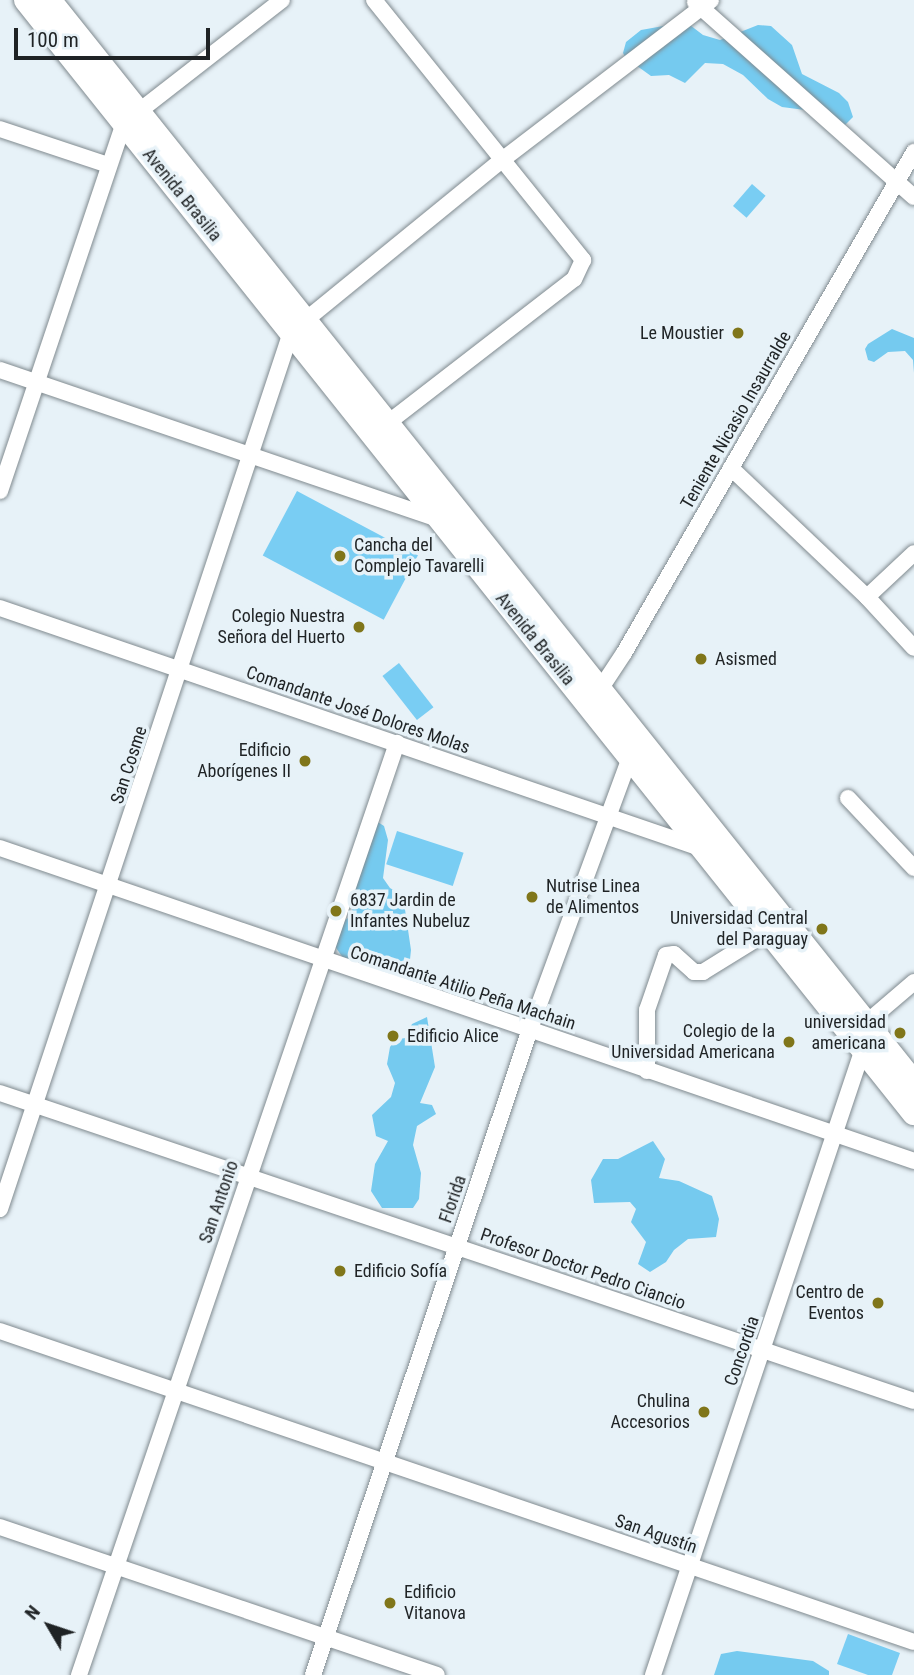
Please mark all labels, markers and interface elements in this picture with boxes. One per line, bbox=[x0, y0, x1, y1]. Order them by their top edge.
scale bar bbox=[18, 14, 214, 58]
text: 100 m bbox=[27, 28, 79, 52]
street label: Avenida Brasilia bbox=[138, 144, 226, 246]
place label: Le Moustier bbox=[640, 322, 724, 344]
marker: Le Moustier bbox=[730, 325, 746, 341]
street label: Teniente Nicasio Insaurralde bbox=[676, 327, 796, 513]
place label: Cancha del Complejo Tavarelli bbox=[354, 535, 485, 578]
marker: Cancha del Complejo Tavarelli bbox=[332, 548, 348, 564]
street label: Avenida Brasilia bbox=[491, 588, 579, 690]
place label: Colegio Nuestra Señora del Huerto bbox=[218, 606, 345, 648]
marker: Colegio Nuestra Señora del Huerto bbox=[351, 619, 367, 635]
place label: Asismed bbox=[715, 648, 777, 670]
marker: Asismed bbox=[693, 651, 709, 667]
street label: Comandante José Dolores Molas bbox=[243, 662, 473, 758]
street label: San Cosme bbox=[106, 724, 152, 806]
place label: Edificio Aborígenes II bbox=[197, 740, 291, 782]
marker: Edificio Aborígenes II bbox=[297, 753, 313, 769]
place label: Nutrise Linea de Alimentos bbox=[546, 876, 640, 918]
marker: Nutrise Linea de Alimentos bbox=[524, 889, 540, 905]
place label: 6837 Jardin de Infantes Nubeluz bbox=[350, 890, 470, 932]
marker: 6837 Jardin de Infantes Nubeluz bbox=[328, 903, 344, 919]
place label: Universidad Central del Paraguay bbox=[670, 908, 808, 950]
marker: Universidad Central del Paraguay bbox=[814, 921, 830, 937]
street label: Comandante Atilio Peña Machain bbox=[347, 941, 579, 1035]
place label: universidad americana bbox=[804, 1012, 886, 1054]
place label: Colegio de la Universidad Americana bbox=[611, 1021, 775, 1064]
place label: Edificio Alice bbox=[407, 1025, 499, 1047]
marker: universidad americana bbox=[892, 1025, 908, 1041]
marker: Edificio Alice bbox=[385, 1028, 401, 1044]
marker: Colegio de la Universidad Americana bbox=[781, 1034, 797, 1050]
street label: San Antonio bbox=[195, 1158, 243, 1246]
street label: Florida bbox=[435, 1172, 471, 1226]
street label: Profesor Doctor Pedro Ciancio bbox=[478, 1224, 688, 1314]
place label: Edificio Sofía bbox=[354, 1260, 447, 1282]
marker: Edificio Sofía bbox=[332, 1263, 348, 1279]
place label: Centro de Eventos bbox=[795, 1282, 864, 1324]
marker: Centro de Eventos bbox=[870, 1295, 886, 1311]
street label: Concordia bbox=[720, 1313, 764, 1389]
place label: Chulina Accesorios bbox=[610, 1391, 690, 1434]
marker: Chulina Accesorios bbox=[696, 1404, 712, 1420]
street label: San Agustín bbox=[612, 1510, 700, 1558]
place label: Edificio Vitanova bbox=[404, 1582, 466, 1624]
north arrow bbox=[14, 1591, 84, 1661]
marker: Edificio Vitanova bbox=[382, 1595, 398, 1611]
text: N bbox=[20, 1601, 45, 1624]

